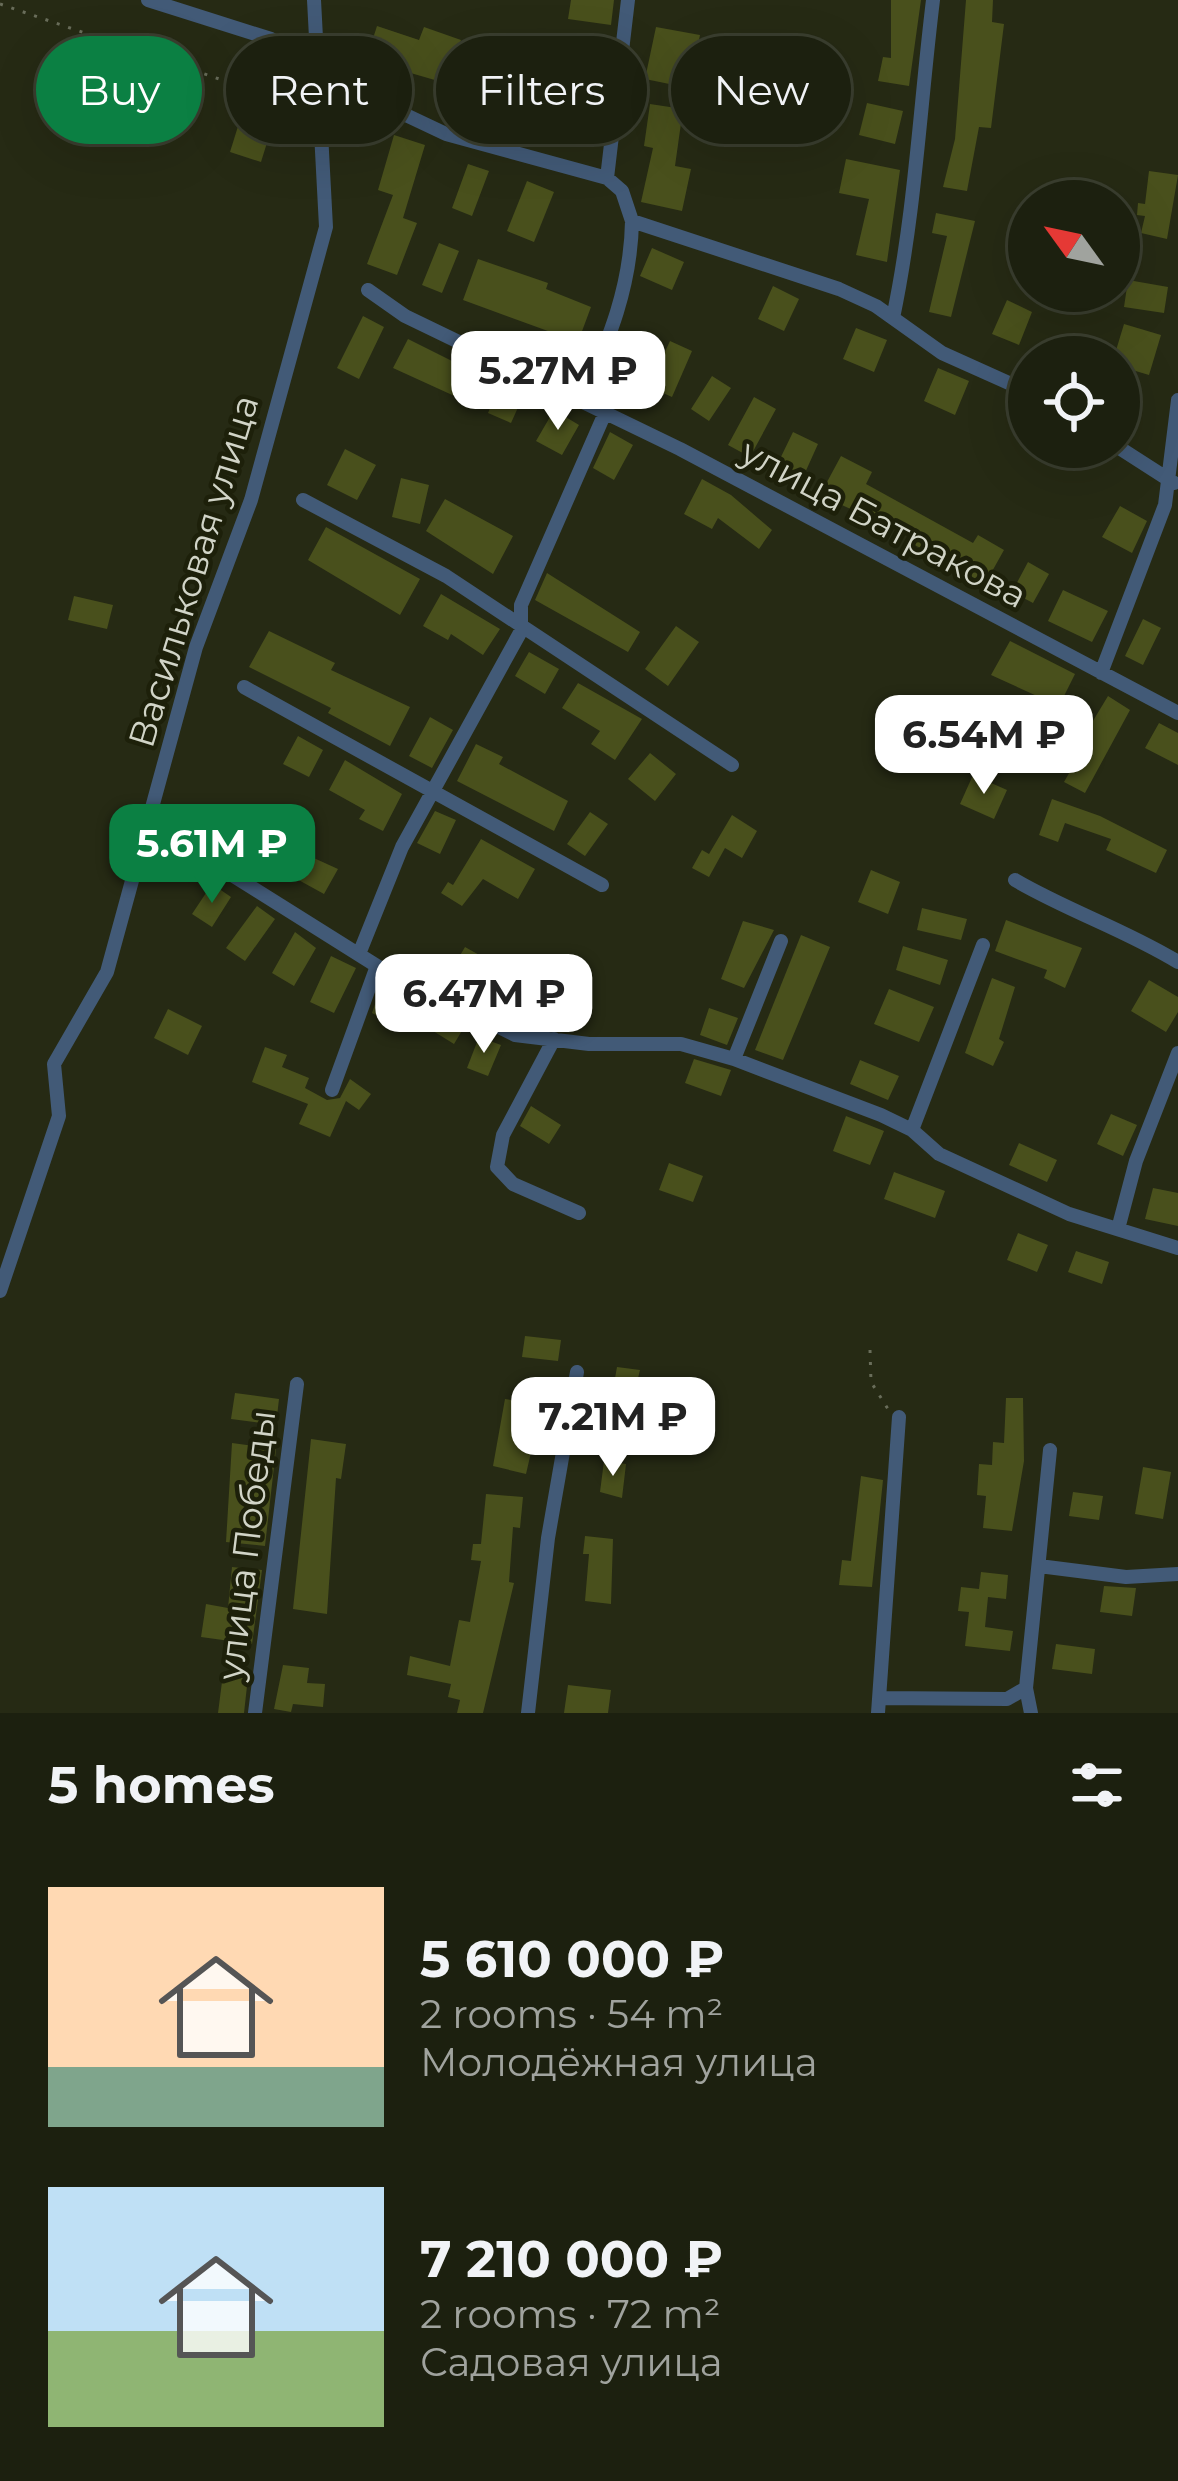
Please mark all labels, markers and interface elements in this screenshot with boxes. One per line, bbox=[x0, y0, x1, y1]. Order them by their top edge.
chip: Buy bbox=[36, 36, 202, 144]
chip: Rent bbox=[226, 36, 412, 144]
chip: Filters bbox=[436, 36, 647, 144]
chip: New bbox=[671, 36, 851, 144]
north arrow bbox=[1008, 180, 1140, 312]
map controls bbox=[1008, 180, 1140, 468]
pin: 5.27M ₽ bbox=[447, 331, 669, 433]
button: locate bbox=[1008, 336, 1140, 468]
text: 5.27M ₽ bbox=[478, 346, 638, 394]
street label: Васильковая улица bbox=[118, 390, 268, 752]
street label: улица Батракова bbox=[733, 429, 1035, 617]
pin: 6.54M ₽ bbox=[873, 695, 1095, 797]
text: 6.54M ₽ bbox=[902, 710, 1066, 758]
pin: 5.61M ₽ bbox=[101, 804, 323, 906]
text: 5.61M ₽ bbox=[136, 819, 288, 867]
pin: 6.47M ₽ bbox=[373, 954, 595, 1056]
text: 6.47M ₽ bbox=[402, 969, 566, 1017]
pin: 7.21M ₽ bbox=[502, 1377, 724, 1479]
text: 7.21M ₽ bbox=[538, 1392, 688, 1440]
street label: улица Победы bbox=[207, 1407, 284, 1684]
icon: filters bbox=[1064, 1752, 1130, 1818]
text: 5 homes bbox=[48, 1754, 275, 1816]
text: 5 610 000 ₽ bbox=[420, 1928, 724, 1990]
icon: home bbox=[144, 1935, 288, 2079]
text: 2 rooms · 54 m² bbox=[420, 1990, 723, 2038]
text: Молодёжная улица bbox=[420, 2038, 817, 2086]
text: 7 210 000 ₽ bbox=[420, 2228, 723, 2290]
icon: home bbox=[144, 2235, 288, 2379]
text: 2 rooms · 72 m² bbox=[420, 2290, 721, 2338]
text: Садовая улица bbox=[420, 2338, 723, 2386]

